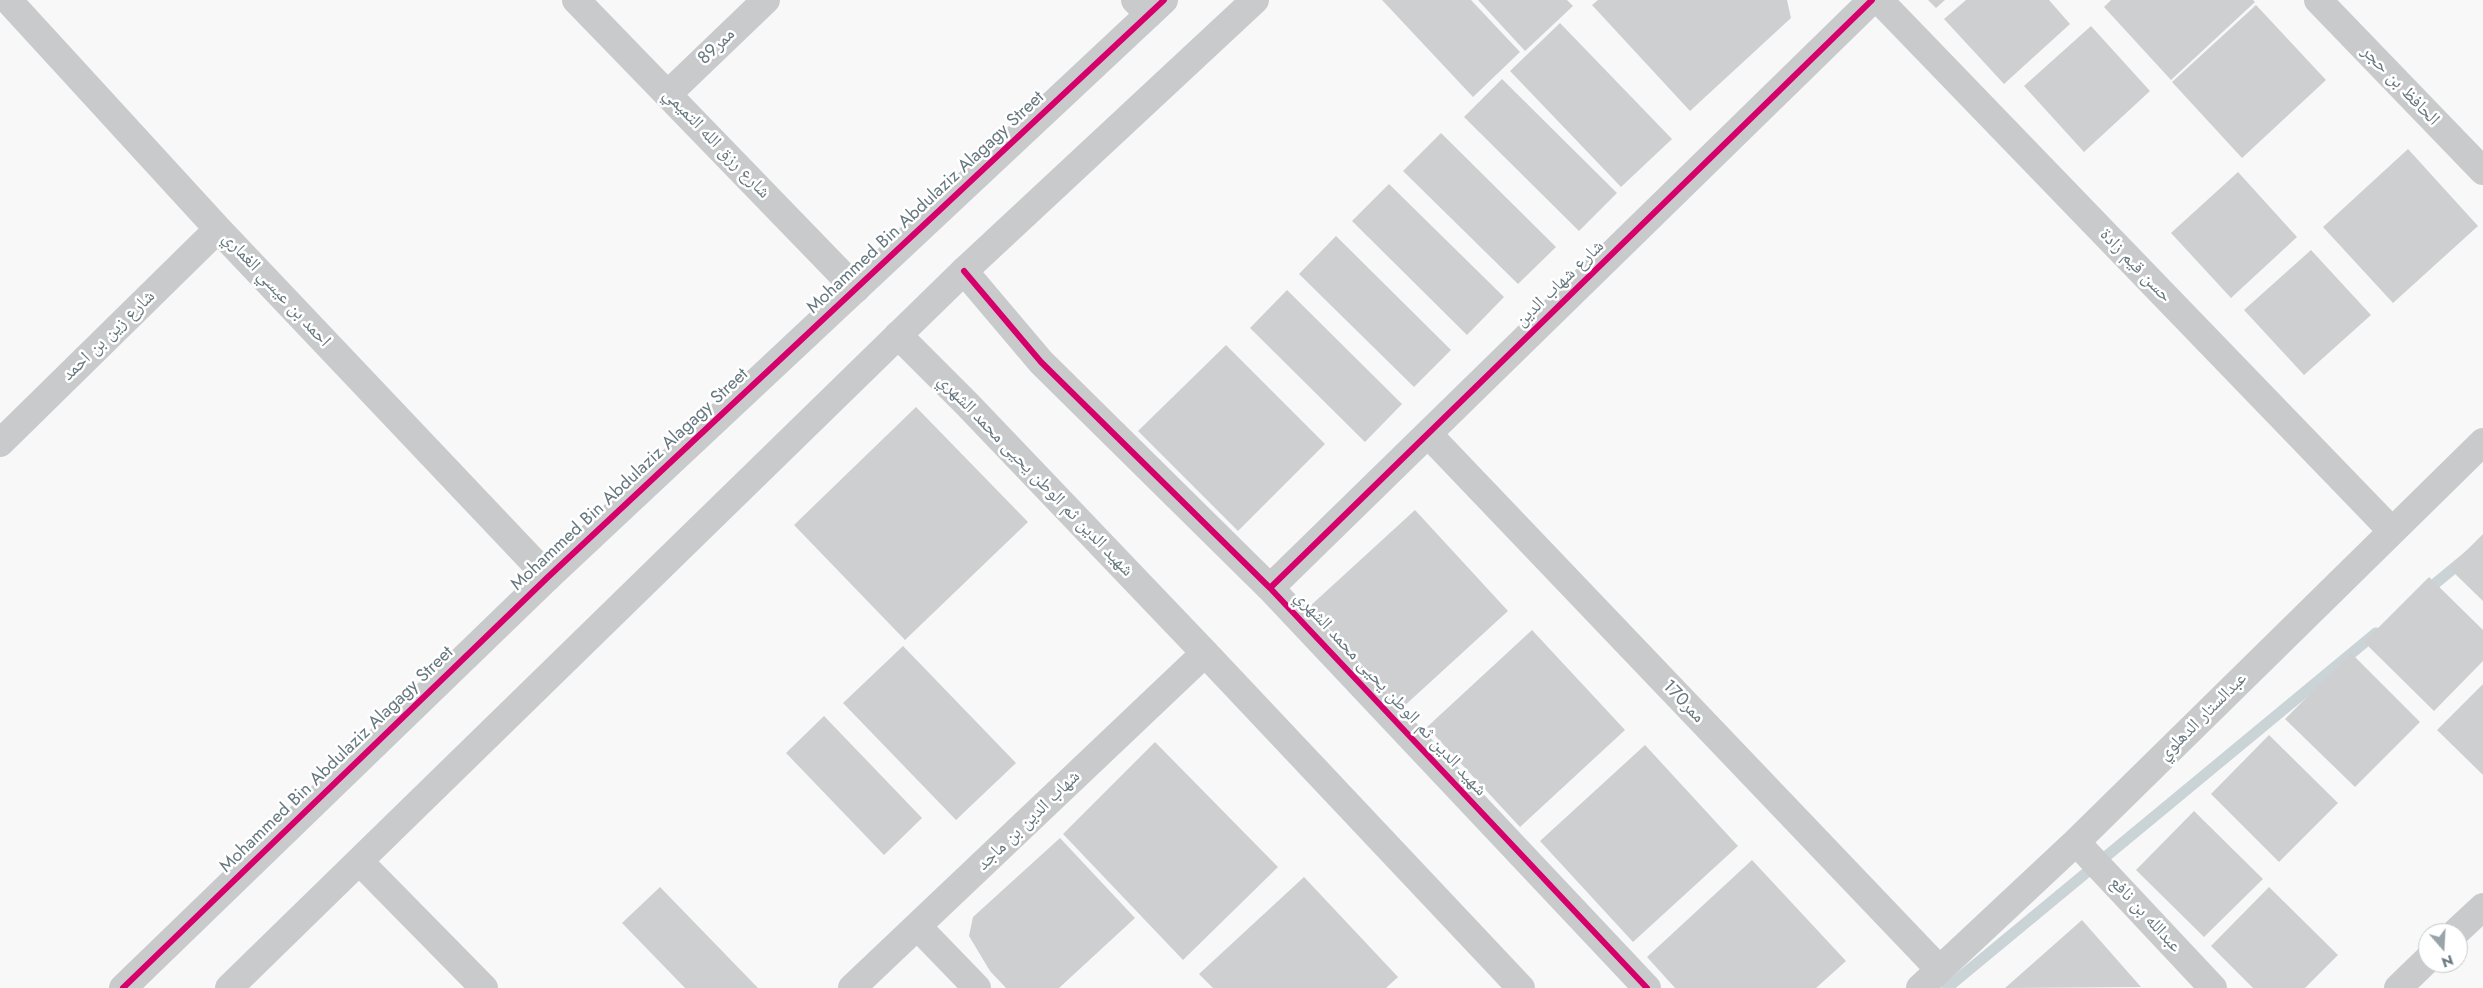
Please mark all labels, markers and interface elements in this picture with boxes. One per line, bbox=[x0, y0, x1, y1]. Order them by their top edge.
street label: ممر89 bbox=[694, 24, 740, 70]
street label: الحافظ بن حجر bbox=[2356, 41, 2444, 131]
street label: شارع رزق الله التميمي bbox=[658, 84, 774, 204]
street label: Mohammed Bin Abdulaziz Alagagy Street bbox=[803, 87, 1049, 319]
street label: حسن قيم زادة bbox=[2094, 225, 2176, 307]
street label: احمد بن عيسي الغماري bbox=[217, 228, 335, 352]
street label: شارع شهاب الدين bbox=[1511, 236, 1609, 332]
street label: شارع زين بن احمد bbox=[58, 286, 160, 386]
street label: Mohammed Bin Abdulaziz Alagagy Street bbox=[507, 364, 753, 596]
street label: شهيد الدين ثم الوطن يحيى محمد الشهري bbox=[933, 370, 1137, 582]
street label: شهيد الدين ثم الوطن يحيى محمد الشهري bbox=[1289, 587, 1491, 801]
street label: Mohammed Bin Abdulaziz Alagagy Street bbox=[216, 642, 458, 878]
street label: عبدالستار الدهلوي bbox=[2154, 668, 2252, 766]
street label: ممر170 bbox=[1657, 676, 1709, 728]
street label: شهاب الدين بن ماجد bbox=[973, 766, 1085, 876]
street label: عبدالله بن نافع bbox=[2105, 873, 2185, 957]
north arrow bbox=[2418, 923, 2468, 973]
text: N bbox=[2439, 950, 2456, 973]

